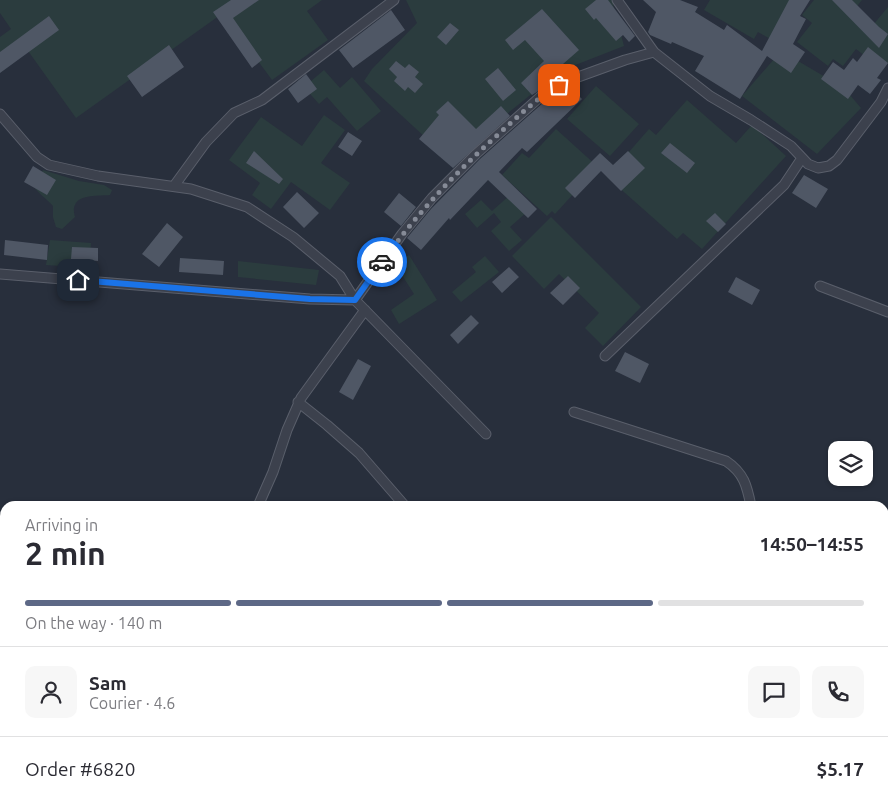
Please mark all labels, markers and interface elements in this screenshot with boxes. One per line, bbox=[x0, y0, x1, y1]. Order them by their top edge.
pin bbox=[538, 64, 580, 106]
icon: bag bbox=[545, 71, 573, 99]
courier bbox=[357, 237, 407, 287]
icon: car bbox=[368, 248, 396, 276]
pin bbox=[57, 259, 99, 301]
icon: home bbox=[64, 266, 92, 294]
map controls bbox=[828, 441, 873, 486]
button: layers bbox=[828, 441, 873, 486]
text: Arriving in bbox=[25, 516, 98, 534]
text: 14:50–14:55 bbox=[759, 533, 864, 555]
text: 2 min bbox=[25, 535, 106, 571]
text: On the way · 140 m bbox=[25, 614, 162, 632]
button: person bbox=[25, 666, 77, 718]
button: chat bbox=[748, 666, 800, 718]
button: phone bbox=[812, 666, 864, 718]
text: Sam bbox=[89, 672, 127, 694]
text: Courier · 4.6 bbox=[89, 694, 175, 712]
text: Order #6820 bbox=[25, 758, 135, 780]
text: $5.17 bbox=[816, 758, 864, 780]

